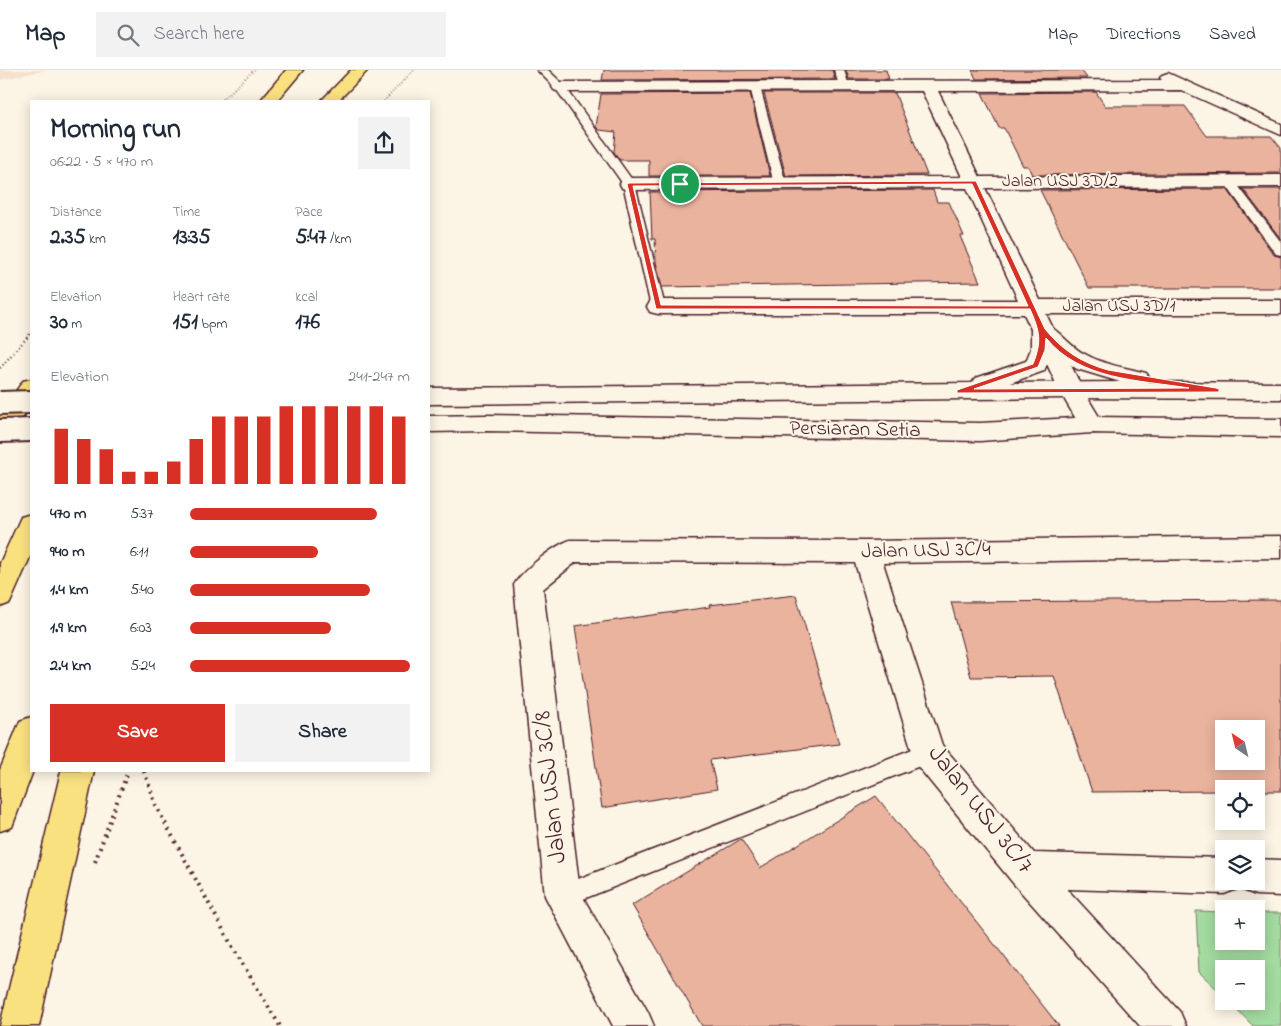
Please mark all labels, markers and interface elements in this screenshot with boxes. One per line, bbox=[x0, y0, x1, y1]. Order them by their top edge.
search box bbox=[96, 12, 446, 57]
text: Map bbox=[25, 17, 66, 52]
icon: search bbox=[114, 21, 142, 49]
text: Search here bbox=[154, 21, 245, 48]
text: Map bbox=[1048, 22, 1078, 48]
text: Directions bbox=[1106, 22, 1181, 48]
text: Saved bbox=[1209, 22, 1256, 48]
text: Morning run bbox=[50, 110, 181, 151]
button: share bbox=[358, 117, 410, 169]
text: 06:22 · 5 × 470 m bbox=[50, 150, 153, 174]
pin bbox=[659, 163, 701, 205]
street label: Jalan USJ 3D/2 bbox=[1002, 169, 1118, 195]
icon: arrive bbox=[666, 170, 694, 198]
text: Distance bbox=[50, 202, 102, 223]
text: Time bbox=[173, 202, 200, 223]
text: Pace bbox=[295, 202, 323, 223]
text: 2.35 bbox=[50, 223, 85, 253]
text: 13:35 bbox=[173, 223, 210, 253]
text: 5:47 bbox=[295, 223, 326, 253]
text: km bbox=[85, 229, 106, 250]
text: /km bbox=[326, 229, 351, 250]
text: Elevation bbox=[50, 287, 101, 308]
text: Heart rate bbox=[173, 287, 230, 308]
text: kcal bbox=[295, 287, 318, 308]
street label: Jalan USJ 3D/1 bbox=[1063, 294, 1176, 320]
text: 30 bbox=[50, 308, 68, 338]
text: 151 bbox=[173, 308, 198, 338]
text: 176 bbox=[295, 308, 320, 338]
text: m bbox=[68, 314, 82, 335]
text: bpm bbox=[198, 314, 227, 335]
text: Elevation bbox=[50, 365, 109, 389]
text: 241–247 m bbox=[348, 365, 410, 389]
street label: Persiaran Setia bbox=[789, 414, 921, 446]
text: 470 m bbox=[50, 502, 87, 526]
text: 5:37 bbox=[130, 502, 154, 526]
street label: Jalan USJ 3C/4 bbox=[861, 535, 991, 567]
text: 940 m bbox=[50, 540, 85, 564]
text: 6:11 bbox=[130, 540, 149, 564]
text: 1.4 km bbox=[50, 578, 88, 602]
text: 5:40 bbox=[130, 578, 154, 602]
text: 1.9 km bbox=[50, 616, 87, 640]
text: 6:03 bbox=[130, 616, 152, 640]
text: 2.4 km bbox=[50, 654, 91, 678]
text: 5:24 bbox=[130, 654, 155, 678]
button: Save bbox=[50, 704, 225, 762]
button: Share bbox=[235, 704, 410, 762]
street label: Jalan USJ 3C/8 bbox=[525, 709, 577, 865]
north arrow bbox=[1215, 720, 1265, 770]
map controls bbox=[1215, 720, 1265, 1010]
street label: Jalan USJ 3C/7 bbox=[918, 738, 1042, 882]
button: locate bbox=[1215, 780, 1265, 830]
button: layers bbox=[1215, 840, 1265, 890]
button: + bbox=[1215, 900, 1265, 950]
button: − bbox=[1215, 960, 1265, 1010]

